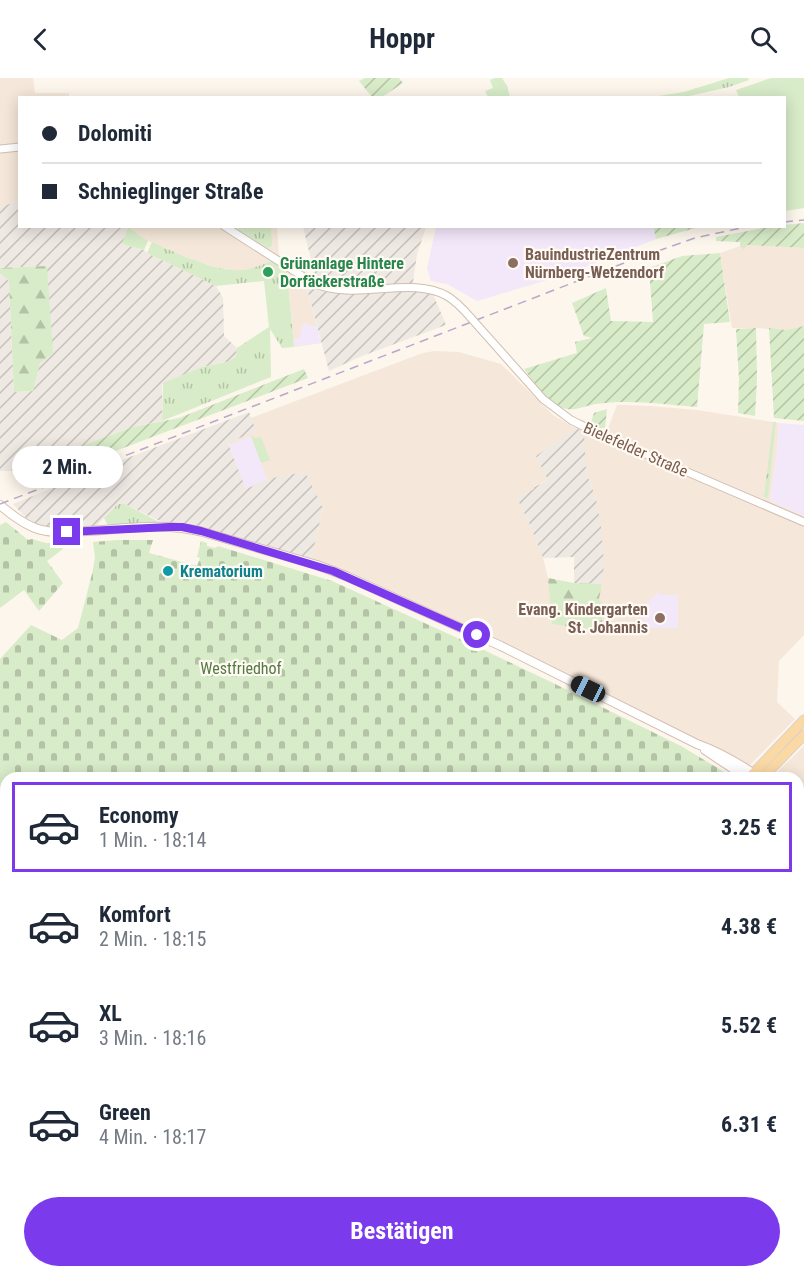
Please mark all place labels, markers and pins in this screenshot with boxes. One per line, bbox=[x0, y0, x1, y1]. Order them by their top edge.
place label: BauindustrieZentrum Nürnberg-Wetzendorf bbox=[525, 245, 665, 282]
place label: Grünanlage Hintere Dorfäckerstraße bbox=[280, 254, 404, 291]
marker: BauindustrieZentrum Nürnberg-Wetzendorf bbox=[506, 256, 520, 270]
marker: Grünanlage Hintere Dorfäckerstraße bbox=[261, 265, 275, 279]
place label: Krematorium bbox=[180, 562, 263, 581]
marker: Krematorium bbox=[161, 564, 175, 578]
place label: Evang. Kindergarten St. Johannis bbox=[518, 600, 648, 637]
marker: Evang. Kindergarten St. Johannis bbox=[653, 611, 667, 625]

